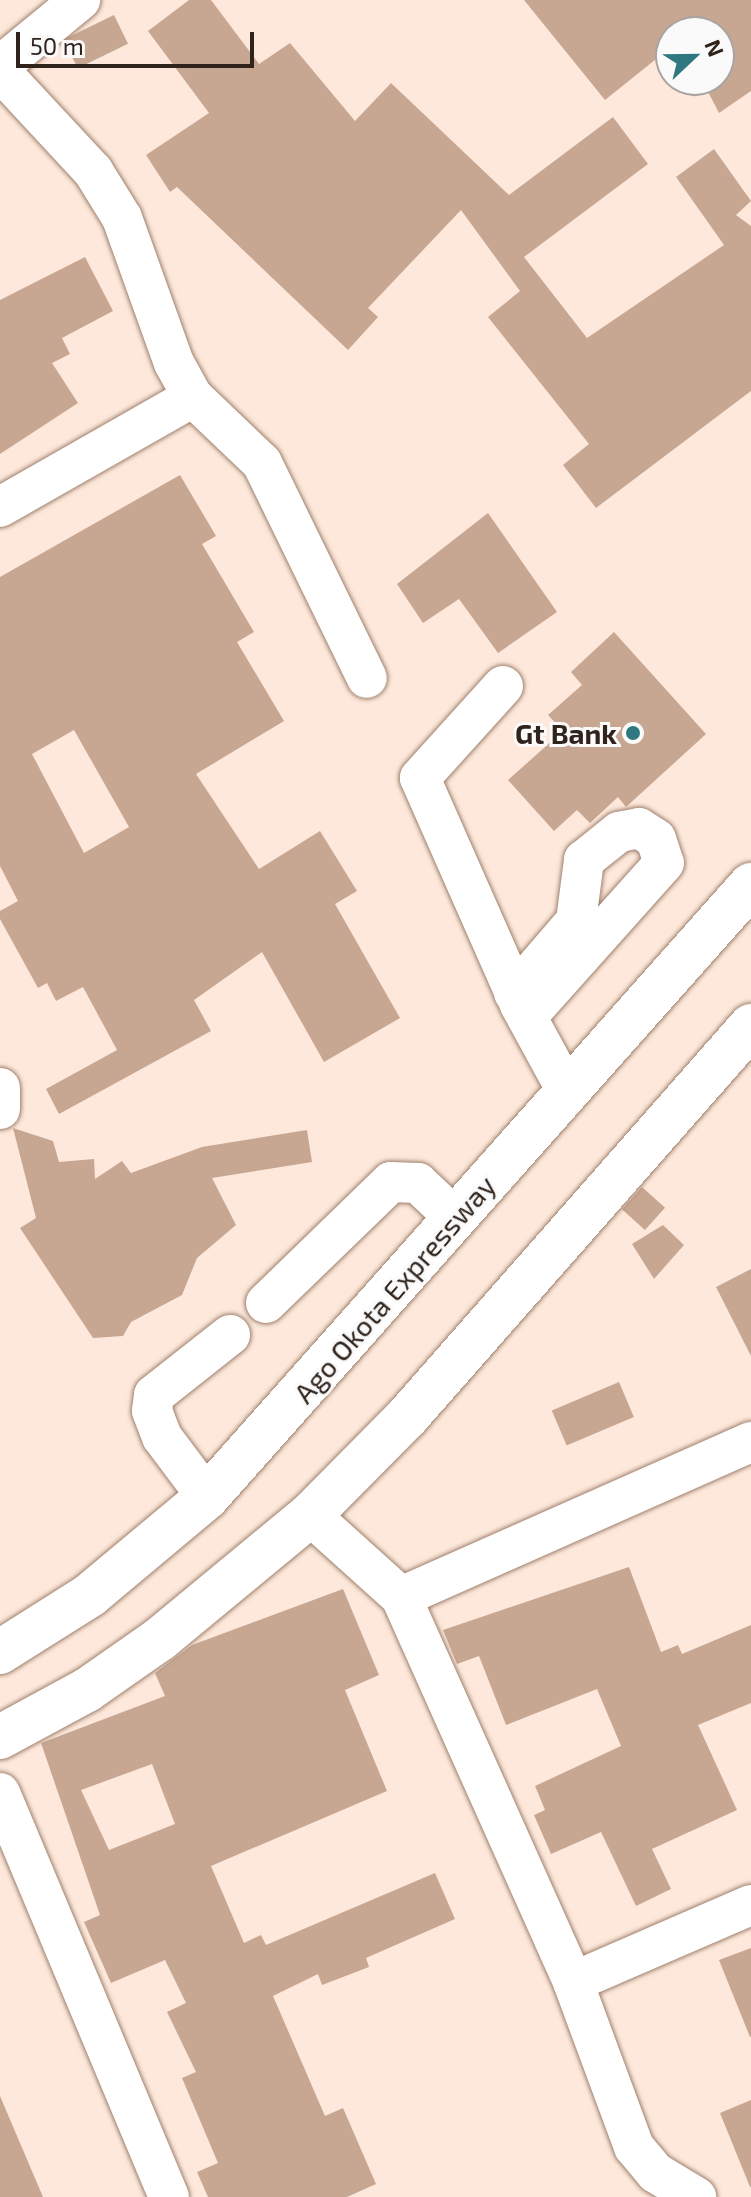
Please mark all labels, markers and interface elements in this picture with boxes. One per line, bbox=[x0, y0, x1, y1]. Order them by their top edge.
scale bar bbox=[20, 16, 258, 66]
north arrow bbox=[655, 16, 735, 96]
text: 50 m bbox=[30, 31, 84, 60]
text: N bbox=[700, 36, 730, 60]
place label: Gt Bank bbox=[515, 716, 617, 750]
marker: Gt Bank bbox=[624, 724, 642, 742]
street label: Ago Okota Expressway bbox=[286, 1169, 502, 1409]

